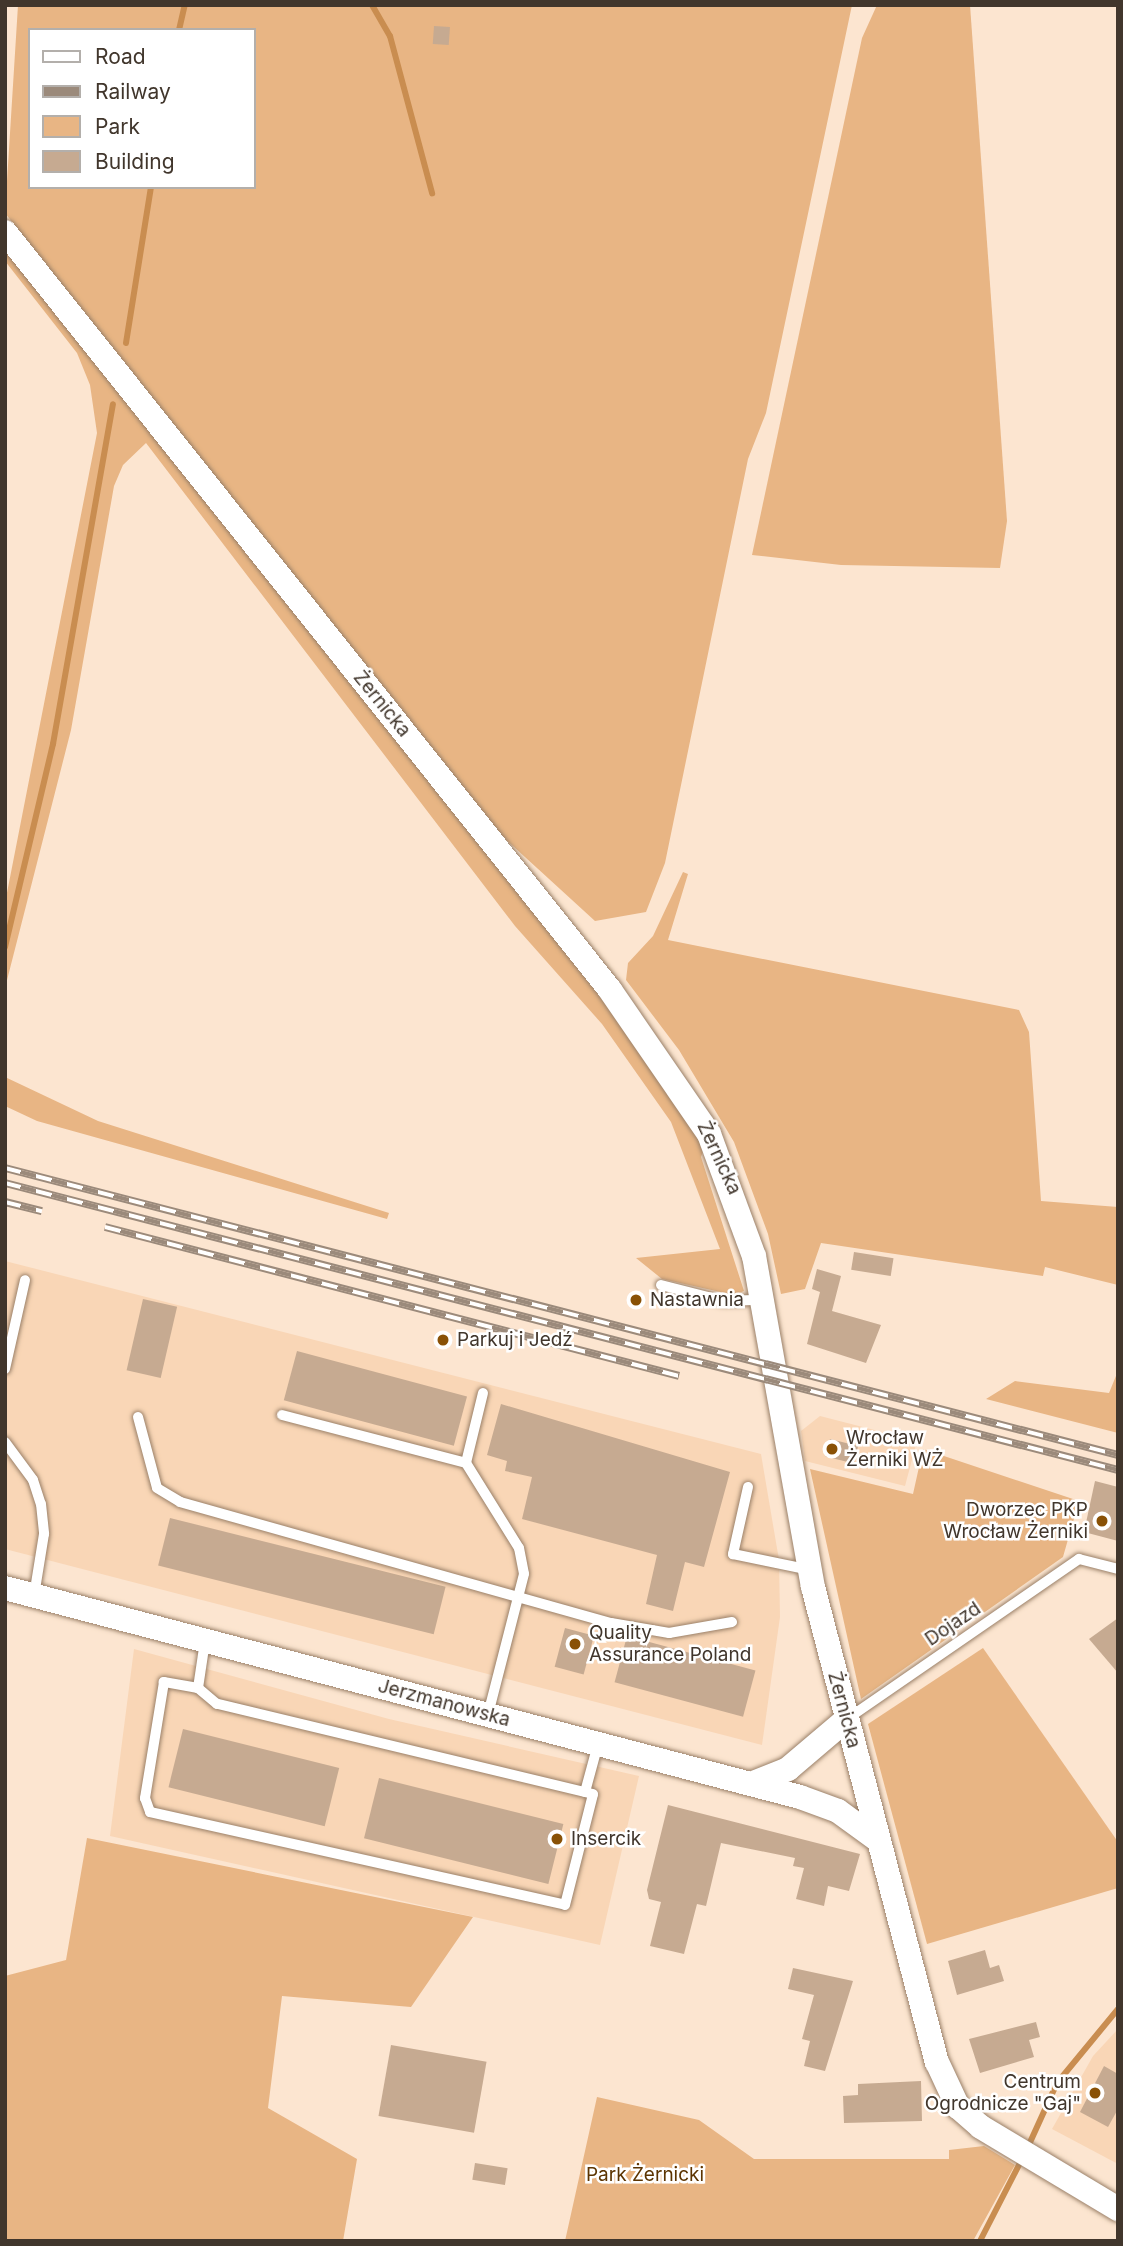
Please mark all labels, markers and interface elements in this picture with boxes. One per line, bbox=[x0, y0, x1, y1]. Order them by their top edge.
legend bbox=[28, 28, 256, 189]
text: Road bbox=[95, 44, 146, 69]
text: Railway bbox=[95, 79, 171, 104]
text: Park bbox=[95, 114, 140, 139]
text: Building bbox=[95, 149, 175, 174]
street label: Żernicka bbox=[349, 666, 415, 742]
street label: Żernicka bbox=[692, 1118, 746, 1198]
place label: Nastawnia bbox=[650, 1289, 744, 1311]
marker: Nastawnia bbox=[628, 1292, 644, 1308]
place label: Parkuj i Jedź bbox=[457, 1329, 573, 1351]
marker: Parkuj i Jedź bbox=[435, 1332, 451, 1348]
place label: Wrocław Żerniki WŻ bbox=[846, 1427, 943, 1471]
marker: Wrocław Żerniki WŻ bbox=[824, 1441, 840, 1457]
place label: Dworzec PKP Wrocław Żerniki bbox=[943, 1499, 1088, 1543]
marker: Dworzec PKP Wrocław Żerniki bbox=[1094, 1513, 1110, 1529]
street label: Dojazd bbox=[921, 1597, 985, 1651]
place label: Quality Assurance Poland bbox=[589, 1622, 751, 1666]
marker: Quality Assurance Poland bbox=[567, 1636, 583, 1652]
street label: Żernicka bbox=[823, 1669, 865, 1751]
street label: Jerzmanowska bbox=[375, 1674, 513, 1732]
place label: Insercik bbox=[571, 1828, 641, 1850]
marker: Insercik bbox=[549, 1831, 565, 1847]
place label: Centrum Ogrodnicze "Gaj" bbox=[925, 2071, 1081, 2115]
marker: Centrum Ogrodnicze "Gaj" bbox=[1087, 2085, 1103, 2101]
park label: Park Żernicki bbox=[586, 2164, 704, 2186]

